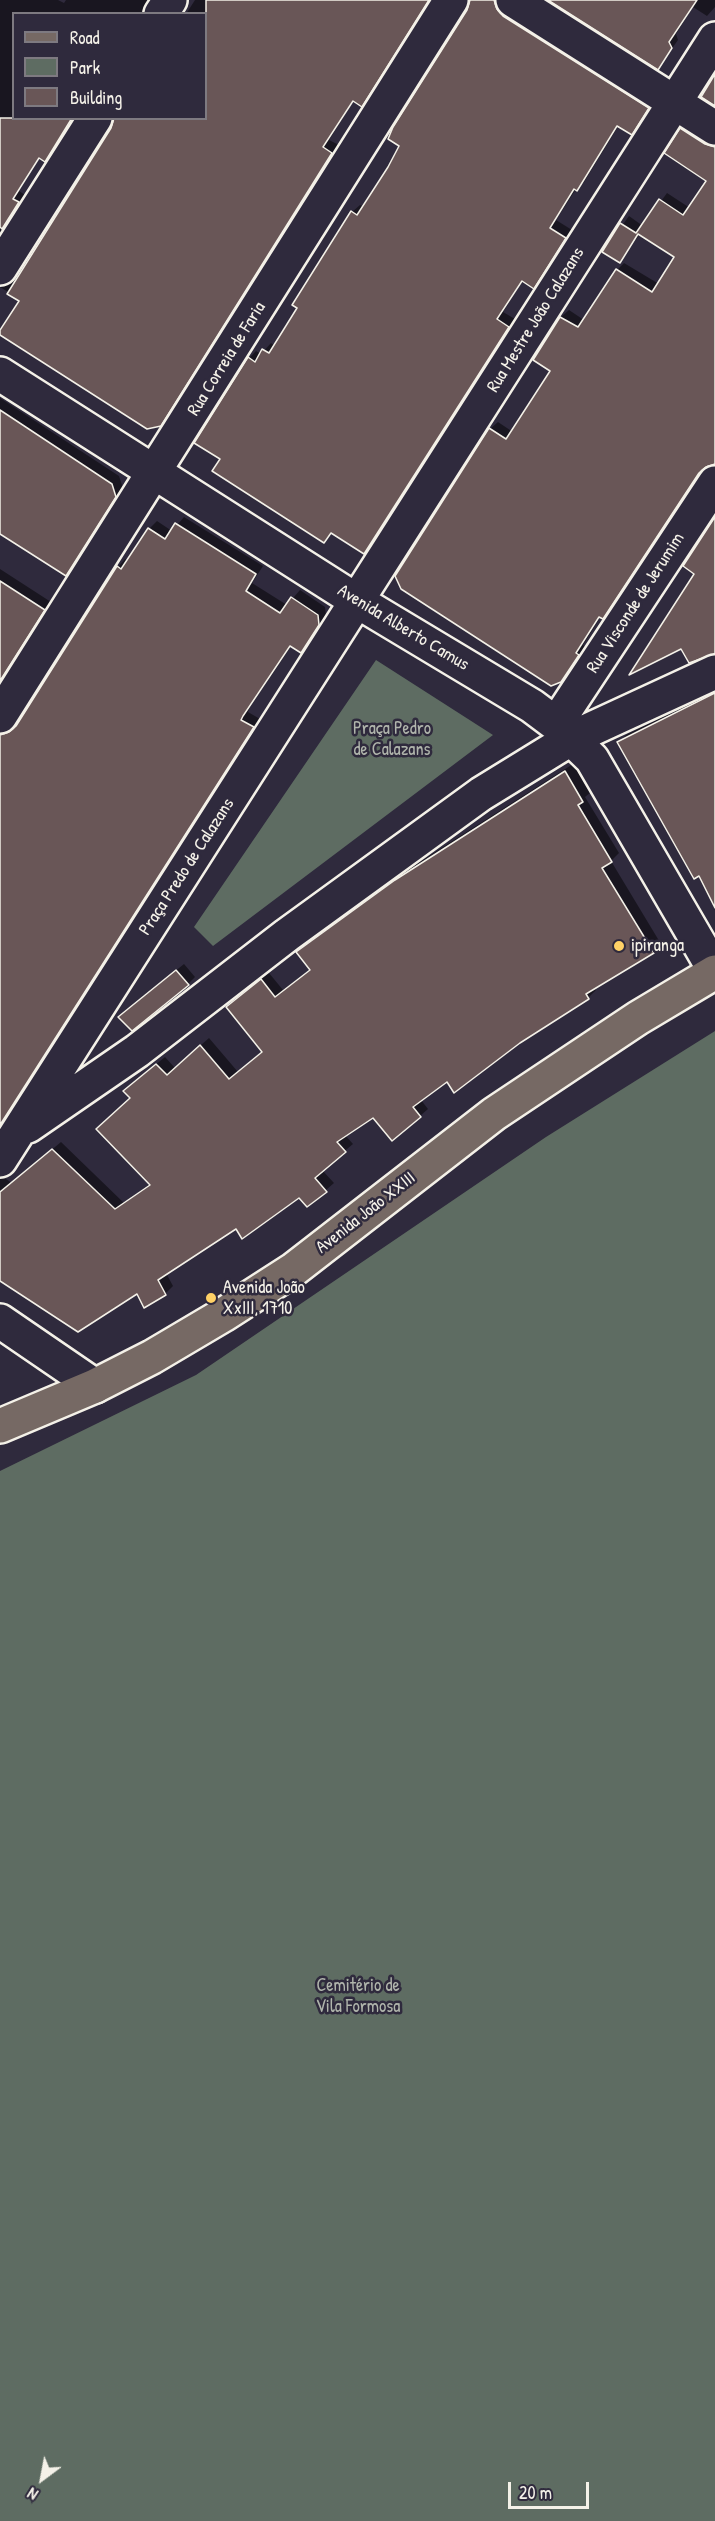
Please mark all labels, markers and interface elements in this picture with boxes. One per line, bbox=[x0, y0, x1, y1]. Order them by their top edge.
legend bbox=[12, 12, 207, 120]
text: Road bbox=[70, 25, 100, 50]
text: Park bbox=[70, 55, 100, 80]
text: Building bbox=[70, 85, 122, 110]
street label: Rua Mestre João Calazans bbox=[483, 244, 589, 396]
street label: Rua Correia de Faria bbox=[183, 298, 271, 420]
street label: Rua Visconde de Jerumim bbox=[583, 529, 689, 677]
street label: Avenida Alberto Camus bbox=[333, 580, 473, 676]
park label: Praça Pedro de Calazans bbox=[353, 718, 431, 760]
street label: Praça Predo de Calazans bbox=[135, 794, 239, 940]
place label: ipiranga bbox=[631, 935, 684, 957]
marker: ipiranga bbox=[612, 939, 626, 953]
street label: Avenida João XXIII bbox=[312, 1167, 420, 1259]
place label: Avenida João XxIII, 1710 bbox=[223, 1277, 305, 1320]
marker: Avenida João XxIII, 1710 bbox=[204, 1291, 218, 1305]
park label: Cemitério de Vila Formosa bbox=[316, 1975, 400, 2018]
north arrow bbox=[12, 2449, 72, 2509]
scale bar bbox=[511, 2470, 592, 2508]
text: 20 m bbox=[519, 2480, 552, 2505]
text: N bbox=[23, 2483, 42, 2506]

